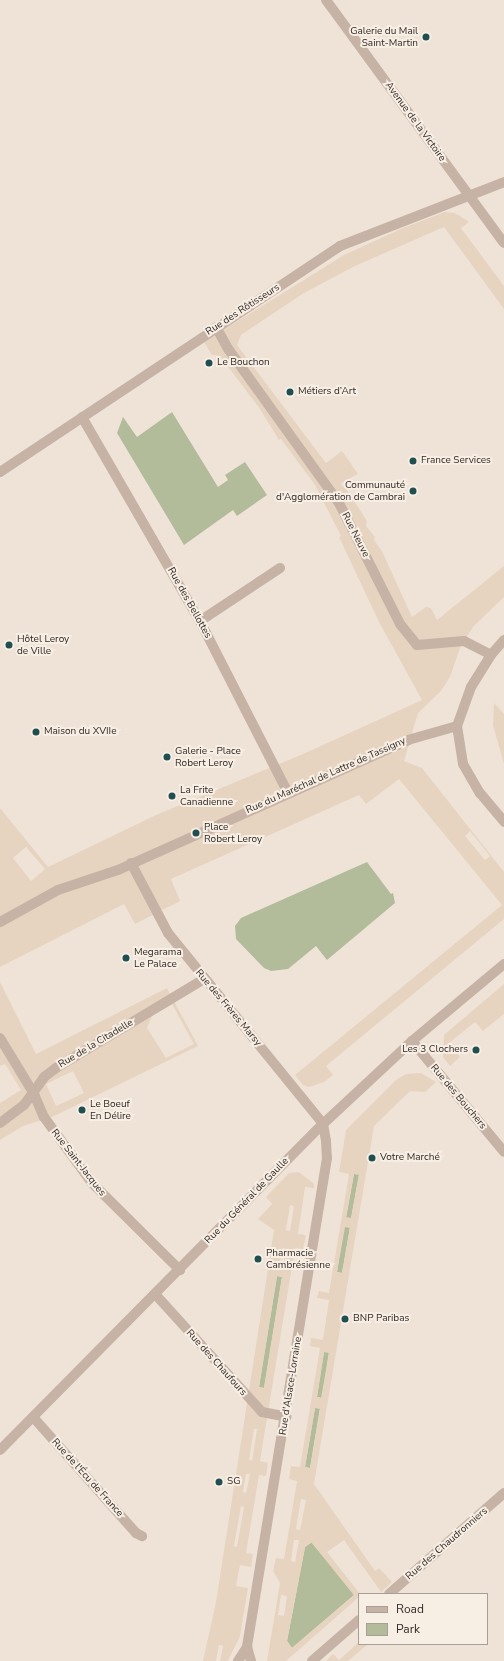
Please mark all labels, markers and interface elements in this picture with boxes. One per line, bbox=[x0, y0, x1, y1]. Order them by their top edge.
place label: Galerie du Mail Saint-Martin bbox=[350, 25, 418, 48]
marker: Galerie du Mail Saint-Martin bbox=[421, 32, 431, 42]
street label: Avenue de la Victoire bbox=[382, 80, 448, 164]
street label: Rue des Rôtisseurs bbox=[204, 282, 282, 338]
place label: Le Bouchon bbox=[217, 357, 270, 369]
marker: Le Bouchon bbox=[204, 358, 214, 368]
place label: Métiers d’Art bbox=[298, 386, 356, 398]
marker: Métiers d’Art bbox=[285, 387, 295, 397]
place label: France Services bbox=[421, 455, 491, 467]
marker: France Services bbox=[408, 456, 418, 466]
place label: Communauté d'Agglomération de Cambrai bbox=[276, 479, 405, 502]
marker: Communauté d'Agglomération de Cambrai bbox=[408, 486, 418, 496]
street label: Rue Neuve bbox=[339, 510, 371, 560]
street label: Rue des Bellottes bbox=[165, 565, 213, 641]
place label: Hôtel Leroy de Ville bbox=[17, 633, 69, 656]
marker: Hôtel Leroy de Ville bbox=[4, 640, 14, 650]
place label: Maison du XVIIe bbox=[44, 726, 116, 738]
marker: Maison du XVIIe bbox=[31, 727, 41, 737]
street label: Rue du Maréchal de Lattre de Tassigny bbox=[244, 735, 408, 817]
place label: Galerie - Place Robert Leroy bbox=[175, 745, 241, 768]
marker: Galerie - Place Robert Leroy bbox=[162, 752, 172, 762]
place label: La Frite Canadienne bbox=[180, 784, 233, 808]
marker: La Frite Canadienne bbox=[167, 791, 177, 801]
place label: Place Robert Leroy bbox=[204, 821, 262, 844]
marker: Place Robert Leroy bbox=[191, 828, 201, 838]
place label: Megarama Le Palace bbox=[134, 946, 182, 970]
marker: Megarama Le Palace bbox=[121, 953, 131, 963]
street label: Rue des Frères Marsy bbox=[192, 967, 264, 1049]
street label: Rue de la Citadelle bbox=[57, 1017, 135, 1071]
place label: Les 3 Clochers bbox=[402, 1044, 468, 1056]
marker: Les 3 Clochers bbox=[471, 1045, 481, 1055]
street label: Rue des Bouchers bbox=[427, 1062, 489, 1132]
place label: Le Boeuf En Délire bbox=[90, 1098, 131, 1122]
marker: Le Boeuf En Délire bbox=[77, 1105, 87, 1115]
street label: Rue Saint-Jacques bbox=[48, 1127, 108, 1199]
place label: Votre Marché bbox=[380, 1152, 440, 1164]
marker: Votre Marché bbox=[367, 1153, 377, 1163]
street label: Rue du Général de Gaulle bbox=[203, 1155, 291, 1247]
place label: Pharmacie Cambrésienne bbox=[266, 1247, 330, 1270]
marker: Pharmacie Cambrésienne bbox=[253, 1254, 263, 1264]
place label: BNP Paribas bbox=[353, 1313, 409, 1325]
marker: BNP Paribas bbox=[340, 1314, 350, 1324]
street label: Rue des Chaufours bbox=[183, 1327, 249, 1399]
street label: Rue d'Alsace-Lorraine bbox=[277, 1336, 305, 1436]
street label: Rue de l'Écu de France bbox=[49, 1437, 125, 1519]
place label: SG bbox=[227, 1476, 240, 1488]
marker: SG bbox=[214, 1477, 224, 1487]
street label: Rue des Chaudronniers bbox=[404, 1505, 490, 1583]
legend bbox=[358, 1593, 488, 1645]
text: Road bbox=[396, 1601, 424, 1617]
text: Park bbox=[396, 1621, 420, 1637]

